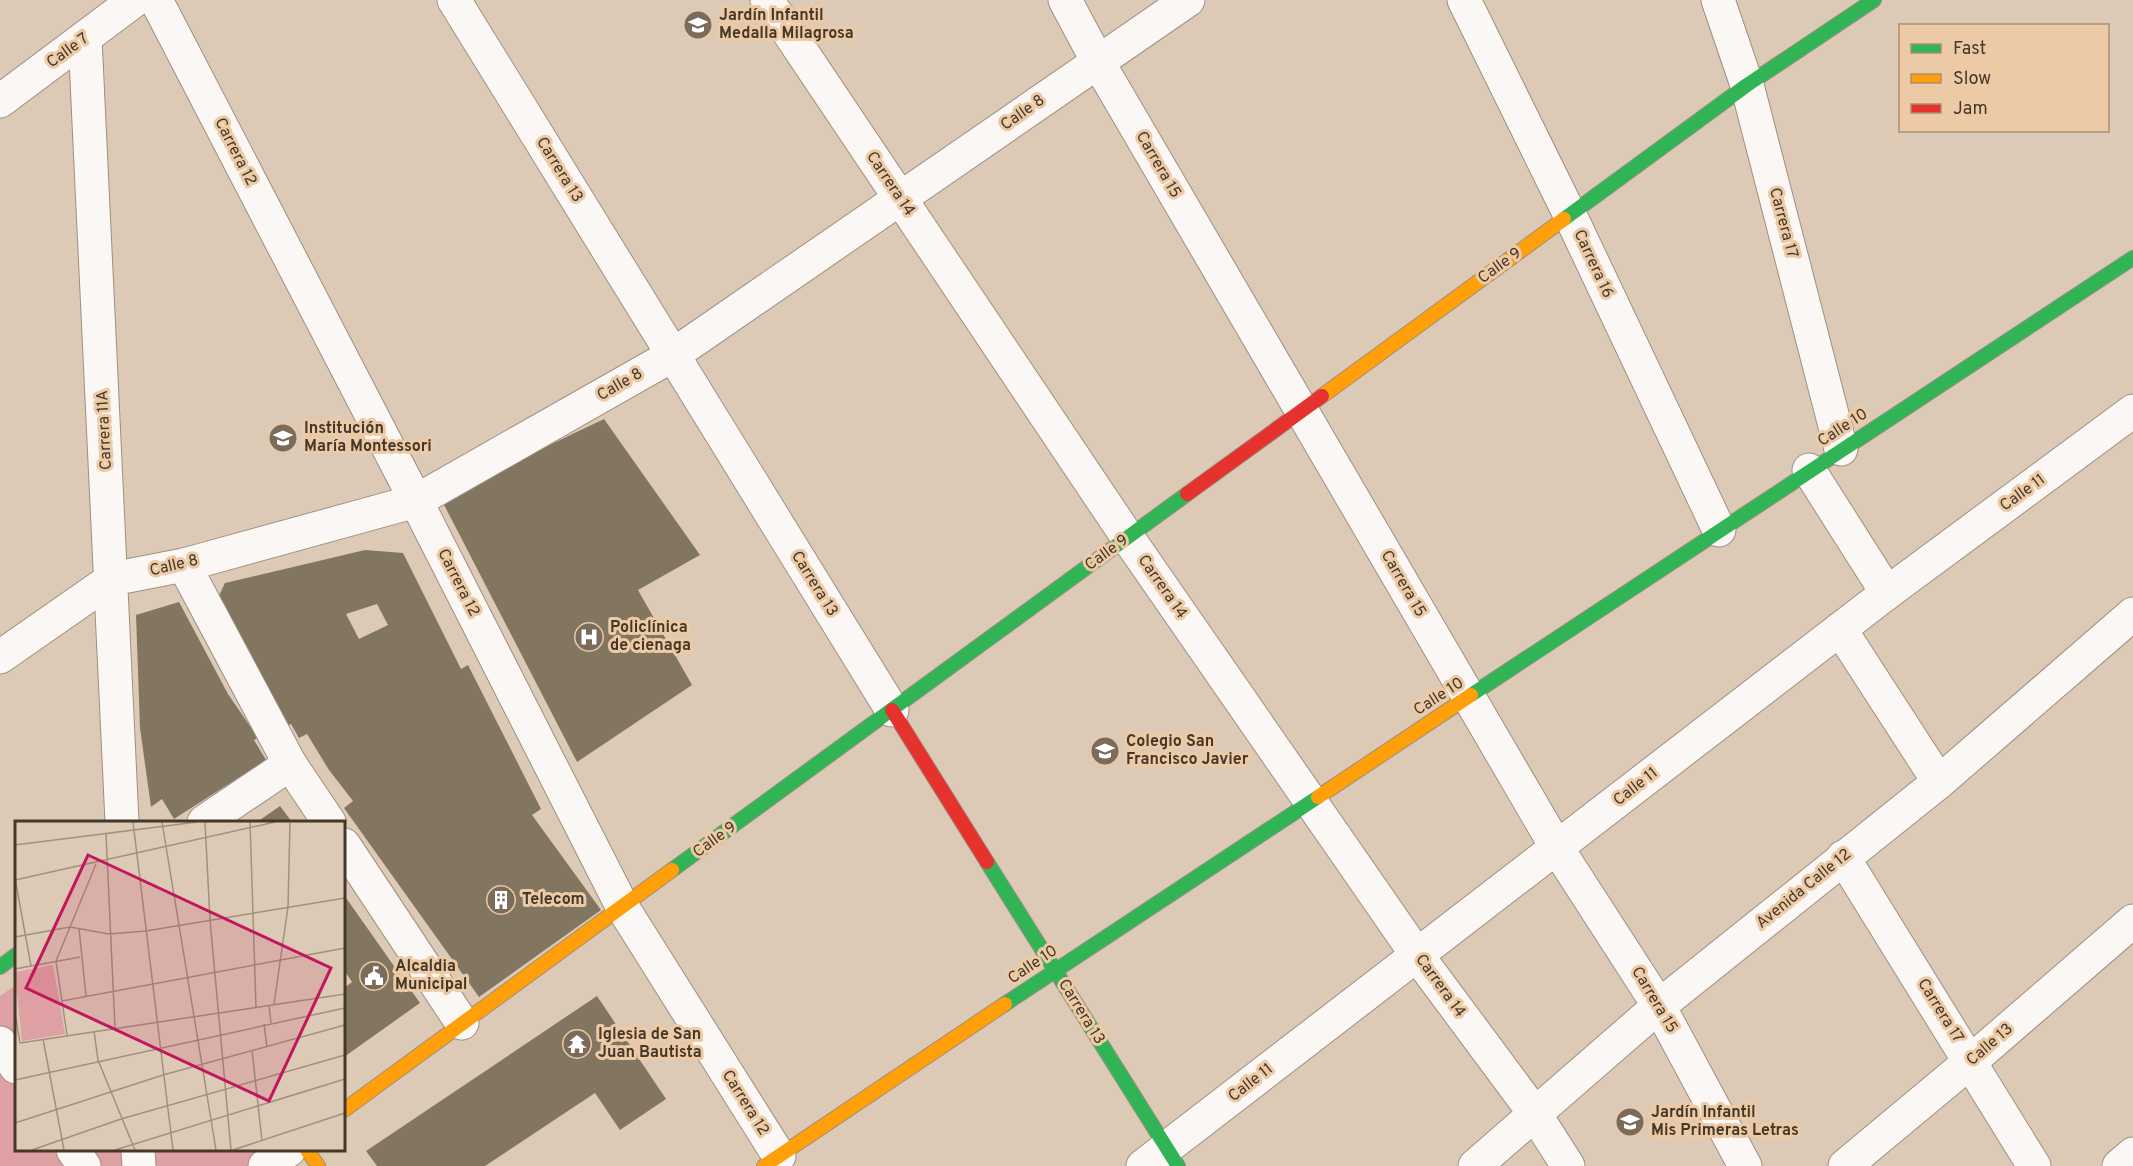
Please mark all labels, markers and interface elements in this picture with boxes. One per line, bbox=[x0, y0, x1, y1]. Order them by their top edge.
place label: Jardín Infantil Medalla Milagrosa bbox=[719, 6, 854, 44]
school or university icon: Jardín Infantil Medalla Milagrosa bbox=[682, 9, 714, 41]
legend bbox=[1899, 24, 2109, 132]
street label: Calle 7 bbox=[43, 29, 93, 73]
text: Fast bbox=[1953, 38, 1986, 61]
text: Slow bbox=[1953, 68, 1991, 91]
street label: Calle 8 bbox=[997, 91, 1049, 135]
text: Jam bbox=[1953, 98, 1988, 121]
street label: Carrera 12 bbox=[209, 115, 261, 189]
street label: Carrera 15 bbox=[1131, 128, 1185, 202]
street label: Carrera 13 bbox=[531, 134, 587, 206]
street label: Carrera 14 bbox=[861, 148, 919, 220]
street label: Carrera 17 bbox=[1764, 186, 1802, 260]
street label: Carrera 16 bbox=[1568, 227, 1618, 301]
street label: Calle 9 bbox=[1474, 243, 1526, 289]
street label: Calle 8 bbox=[594, 364, 646, 406]
street label: Carrera 11A bbox=[93, 389, 117, 471]
street label: Calle 10 bbox=[1814, 404, 1872, 452]
place label: Institución María Montessori bbox=[304, 419, 432, 457]
school or university icon: Institución María Montessori bbox=[267, 422, 299, 454]
street label: Calle 11 bbox=[1996, 470, 2050, 516]
street label: Calle 9 bbox=[1081, 530, 1133, 576]
street label: Carrera 12 bbox=[432, 546, 484, 620]
street label: Carrera 15 bbox=[1376, 547, 1430, 621]
street label: Carrera 13 bbox=[786, 548, 842, 620]
street label: Calle 8 bbox=[148, 551, 200, 581]
street label: Carrera 14 bbox=[1133, 551, 1191, 623]
place label: Policlínica de cienaga bbox=[610, 618, 691, 656]
hospital icon: Policlínica de cienaga bbox=[573, 621, 605, 653]
street label: Calle 10 bbox=[1410, 673, 1468, 721]
place label: Colegio San Francisco Javier bbox=[1126, 732, 1249, 770]
school or university icon: Colegio San Francisco Javier bbox=[1089, 735, 1121, 767]
street label: Calle 11 bbox=[1610, 763, 1662, 811]
street label: Calle 9 bbox=[689, 817, 741, 863]
inset map bbox=[15, 821, 345, 1151]
street label: Avenida Calle 12 bbox=[1752, 845, 1856, 933]
building icon: Telecom bbox=[485, 884, 517, 916]
place label: Telecom bbox=[522, 890, 585, 910]
street label: Calle 10 bbox=[1004, 941, 1062, 989]
street label: Carrera 14 bbox=[1410, 950, 1470, 1022]
place label: Alcaldia Municipal bbox=[395, 957, 468, 995]
public building icon: Alcaldia Municipal bbox=[358, 960, 390, 992]
street label: Carrera 15 bbox=[1626, 963, 1682, 1037]
street label: Carrera 17 bbox=[1912, 975, 1968, 1047]
street label: Carrera 13 bbox=[1053, 976, 1109, 1048]
street label: Calle 13 bbox=[1963, 1019, 2017, 1071]
place label: Iglesia de San Juan Bautista bbox=[598, 1025, 702, 1063]
temple icon: Iglesia de San Juan Bautista bbox=[561, 1028, 593, 1060]
street label: Calle 11 bbox=[1225, 1059, 1277, 1107]
street label: Carrera 12 bbox=[717, 1067, 773, 1139]
place label: Jardín Infantil Mis Primeras Letras bbox=[1651, 1103, 1799, 1141]
school or university icon: Jardín Infantil Mis Primeras Letras bbox=[1614, 1106, 1646, 1138]

